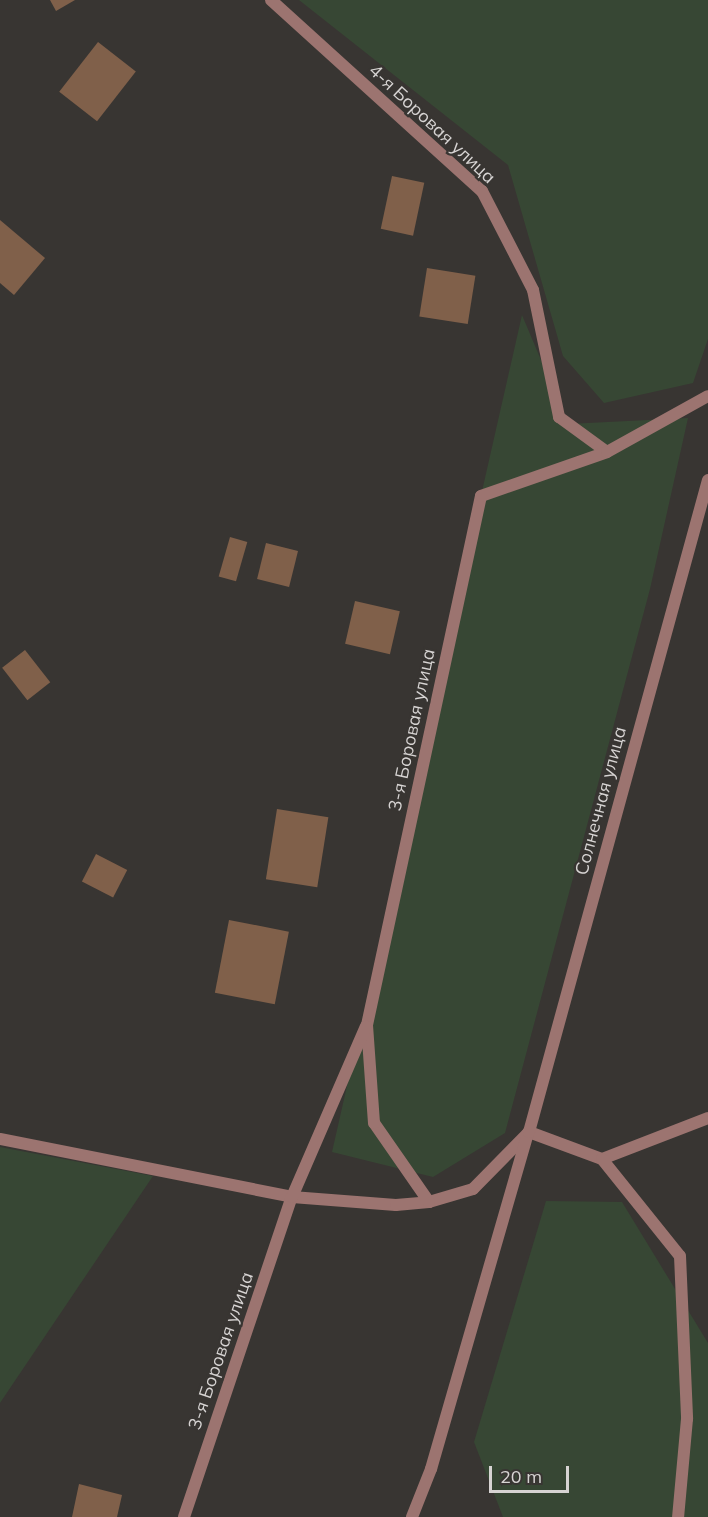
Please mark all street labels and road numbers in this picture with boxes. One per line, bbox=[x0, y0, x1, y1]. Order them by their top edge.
street label: 4-я Боровая улица bbox=[364, 60, 500, 188]
street label: 3-я Боровая улица bbox=[384, 647, 440, 813]
street label: Солнечная улица bbox=[571, 724, 631, 878]
street label: 3-я Боровая улица bbox=[184, 1269, 258, 1433]

